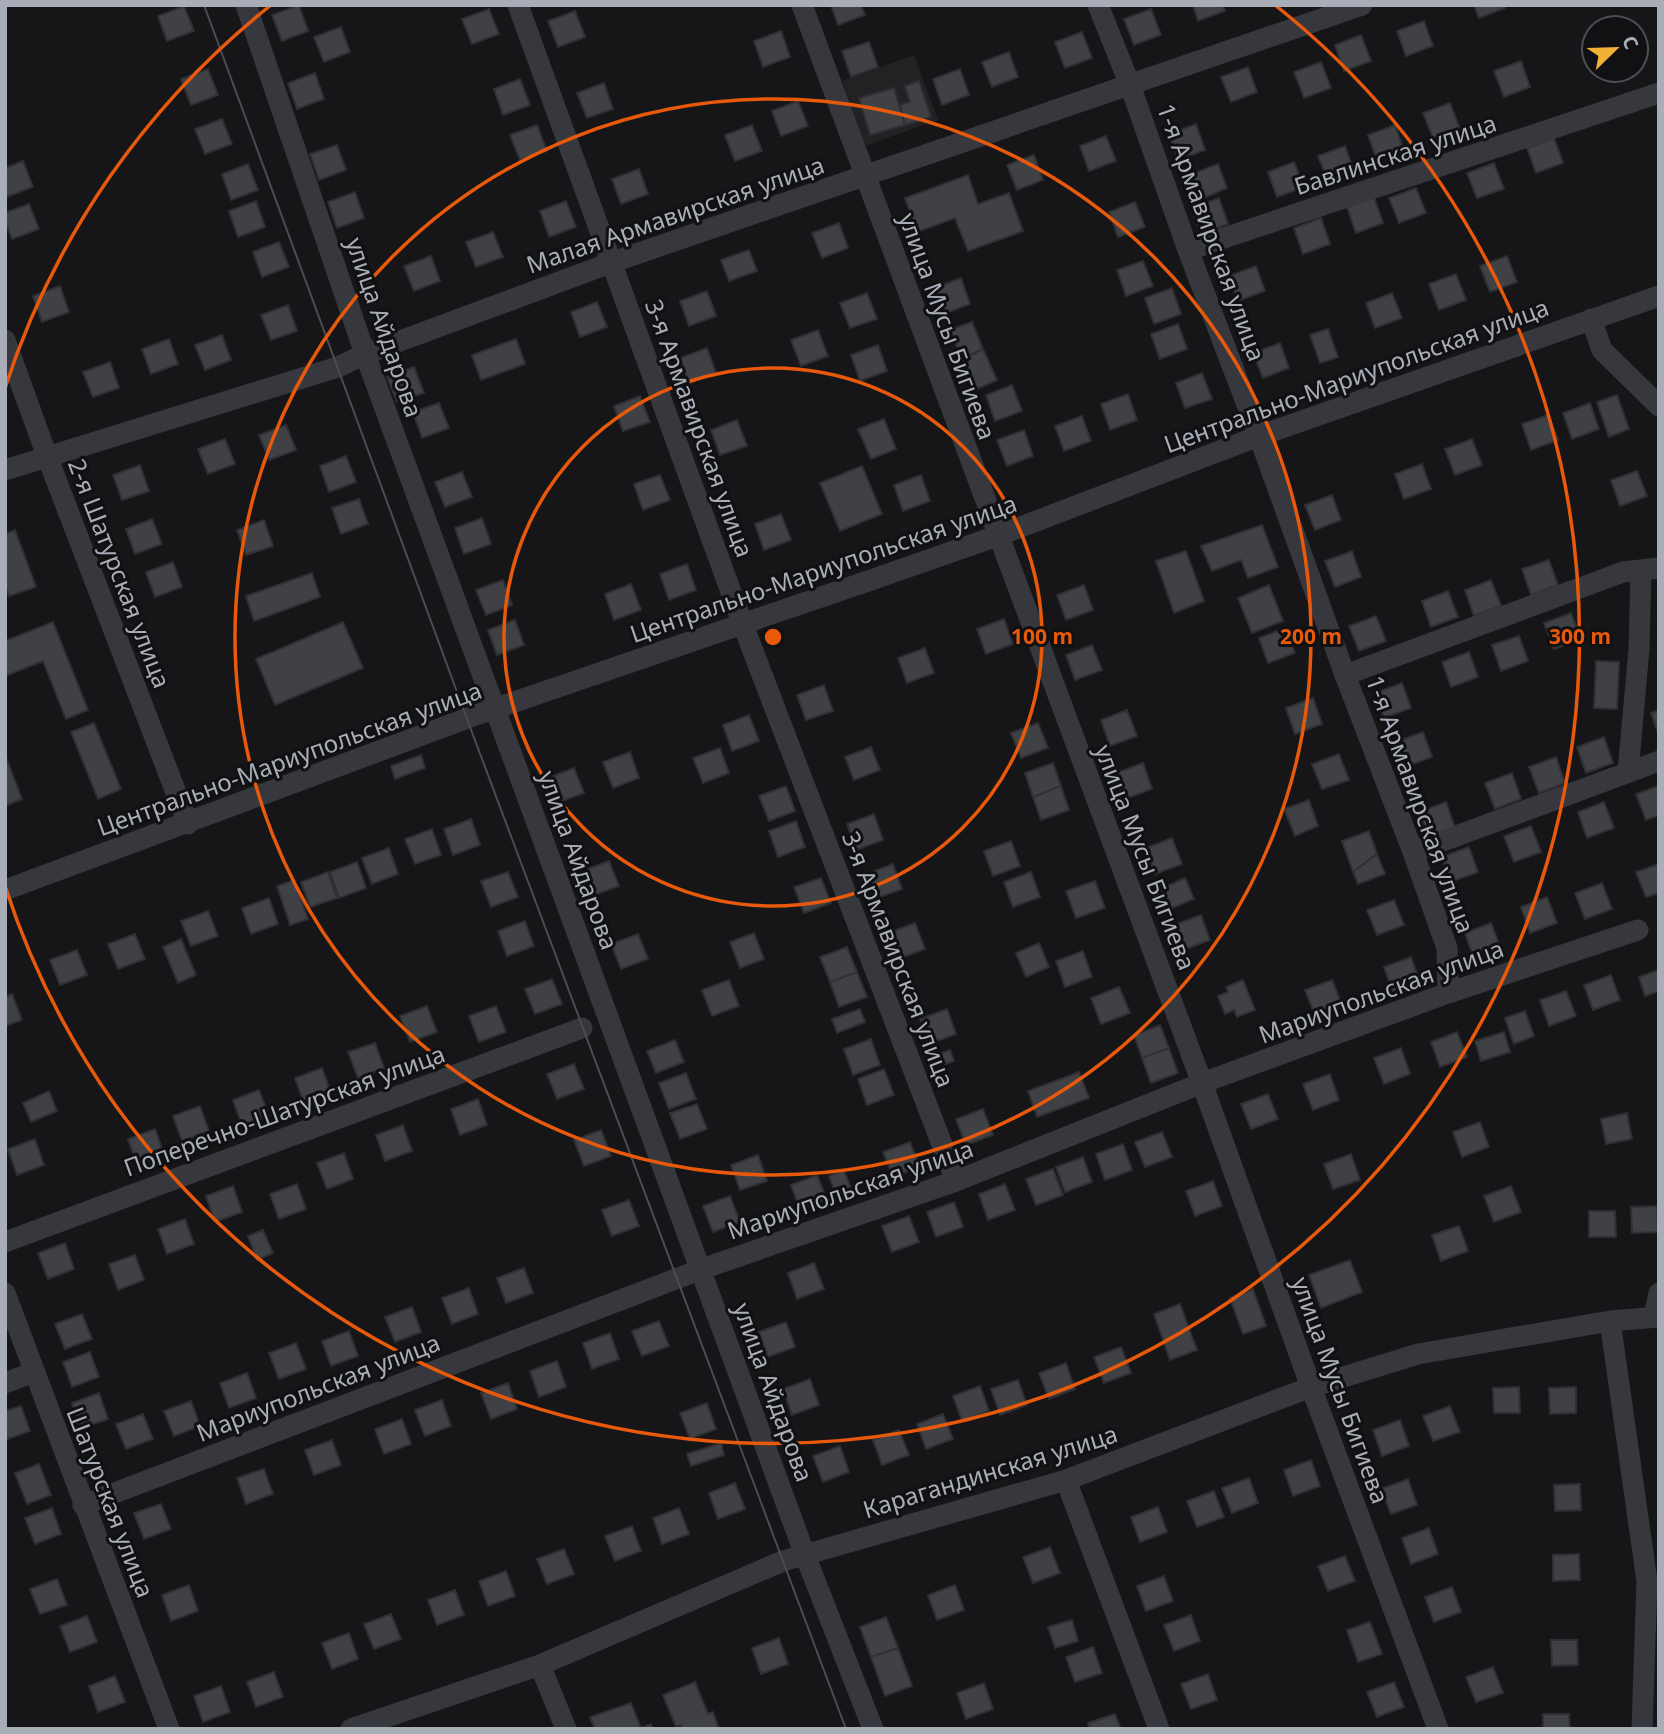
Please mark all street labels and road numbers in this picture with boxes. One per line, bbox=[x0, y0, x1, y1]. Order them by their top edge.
street label: 1-я Армавирская улица bbox=[1150, 99, 1274, 365]
street label: Бавлинская улица bbox=[1290, 106, 1500, 202]
street label: Малая Армавирская улица bbox=[522, 147, 828, 281]
street label: улица Мусы Бигиева bbox=[892, 208, 1004, 444]
street label: улица Айдарова bbox=[339, 233, 431, 421]
street label: Центрально-Мариупольская улица bbox=[1159, 290, 1553, 460]
street label: 3-я Армавирская улица bbox=[638, 295, 762, 561]
street label: 2-я Шатурская улица bbox=[61, 454, 179, 692]
street label: Центрально-Мариупольская улица bbox=[625, 486, 1021, 650]
street label: 1-я Армавирская улица bbox=[1359, 671, 1483, 937]
street label: Центрально-Мариупольская улица bbox=[92, 673, 486, 843]
street label: улица Мусы Бигиева bbox=[1088, 740, 1204, 974]
street label: улица Айдарова bbox=[531, 766, 627, 954]
street label: 3-я Армавирская улица bbox=[835, 826, 963, 1092]
street label: Мариупольская улица bbox=[1254, 931, 1508, 1051]
street label: Поперечно-Шатурская улица bbox=[119, 1036, 449, 1184]
street label: Мариупольская улица bbox=[722, 1131, 978, 1247]
street label: улица Мусы Бигиева bbox=[1285, 1272, 1397, 1508]
street label: улица Айдарова bbox=[726, 1298, 822, 1486]
street label: Мариупольская улица bbox=[191, 1325, 445, 1449]
street label: Шатурская улица bbox=[59, 1402, 163, 1602]
street label: Карагандинская улица bbox=[859, 1417, 1121, 1525]

